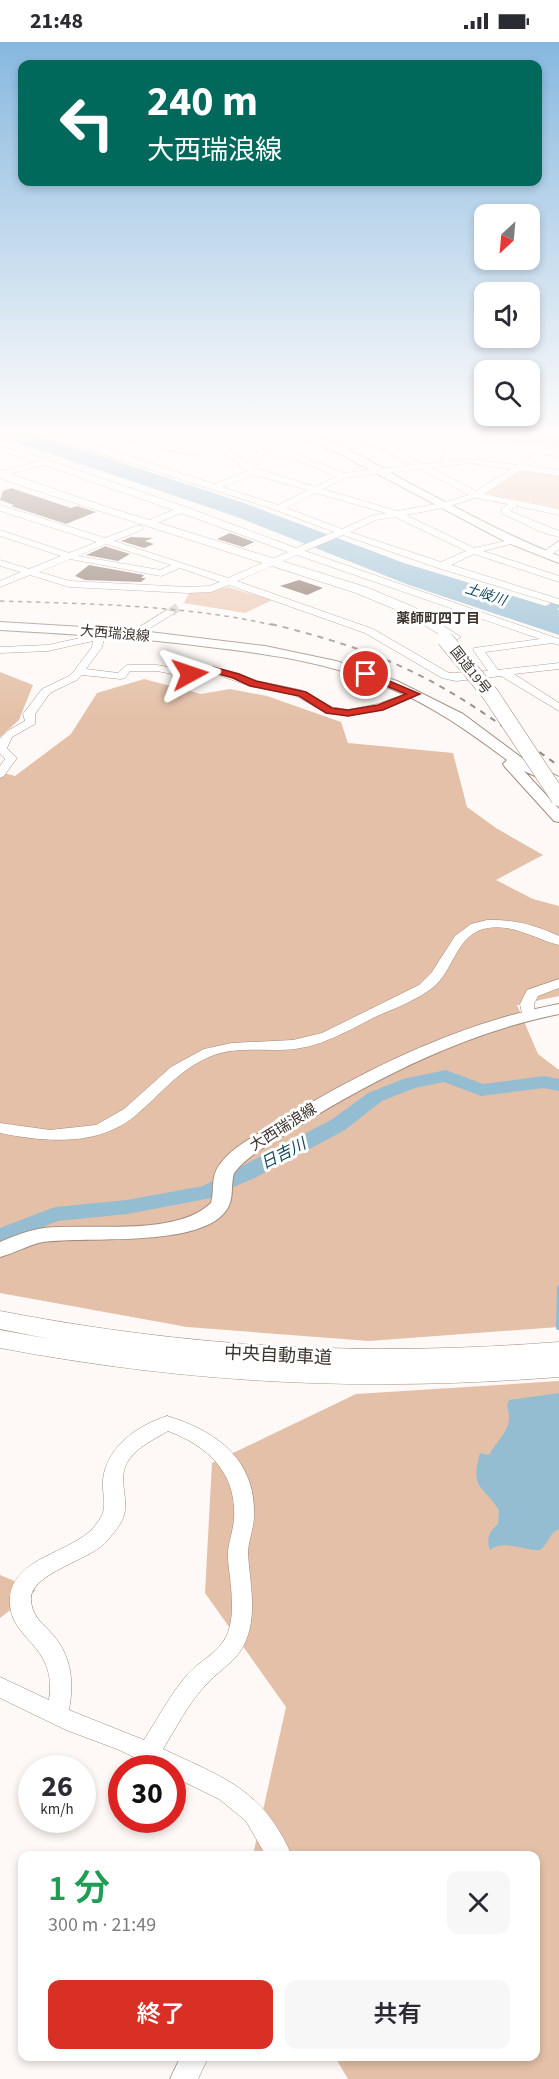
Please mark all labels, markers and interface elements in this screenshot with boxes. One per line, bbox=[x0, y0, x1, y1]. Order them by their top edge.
text: 21:48 bbox=[30, 5, 83, 37]
text: 240 m bbox=[147, 72, 258, 132]
icon: left bbox=[48, 84, 126, 162]
text: 大西瑞浪線 bbox=[147, 131, 282, 170]
north arrow bbox=[474, 204, 540, 270]
map controls bbox=[474, 204, 540, 426]
button: sound bbox=[474, 282, 540, 348]
button: search bbox=[474, 360, 540, 426]
water label: 土岐川 bbox=[463, 579, 511, 612]
district label: 薬師町四丁目 bbox=[396, 609, 480, 629]
street label: 大西瑞浪線 bbox=[79, 621, 151, 647]
position arrow bbox=[158, 642, 222, 706]
street label: 国道19号 bbox=[445, 642, 495, 699]
pin bbox=[340, 648, 391, 699]
icon: arrive bbox=[349, 657, 382, 690]
street label: 大西瑞浪線 bbox=[246, 1099, 321, 1156]
water label: 日吉川 bbox=[257, 1132, 312, 1175]
street label: 中央自動車道 bbox=[223, 1340, 333, 1371]
speed limit sign: 30 bbox=[108, 1755, 186, 1833]
text: 26 bbox=[41, 1765, 73, 1808]
text: km/h bbox=[40, 1799, 74, 1820]
text: 1 分 bbox=[48, 1863, 110, 1914]
button: close bbox=[447, 1871, 510, 1934]
text: 300 m · 21:49 bbox=[48, 1911, 156, 1939]
button: 終了 bbox=[48, 1980, 273, 2049]
button: 共有 bbox=[285, 1980, 510, 2049]

